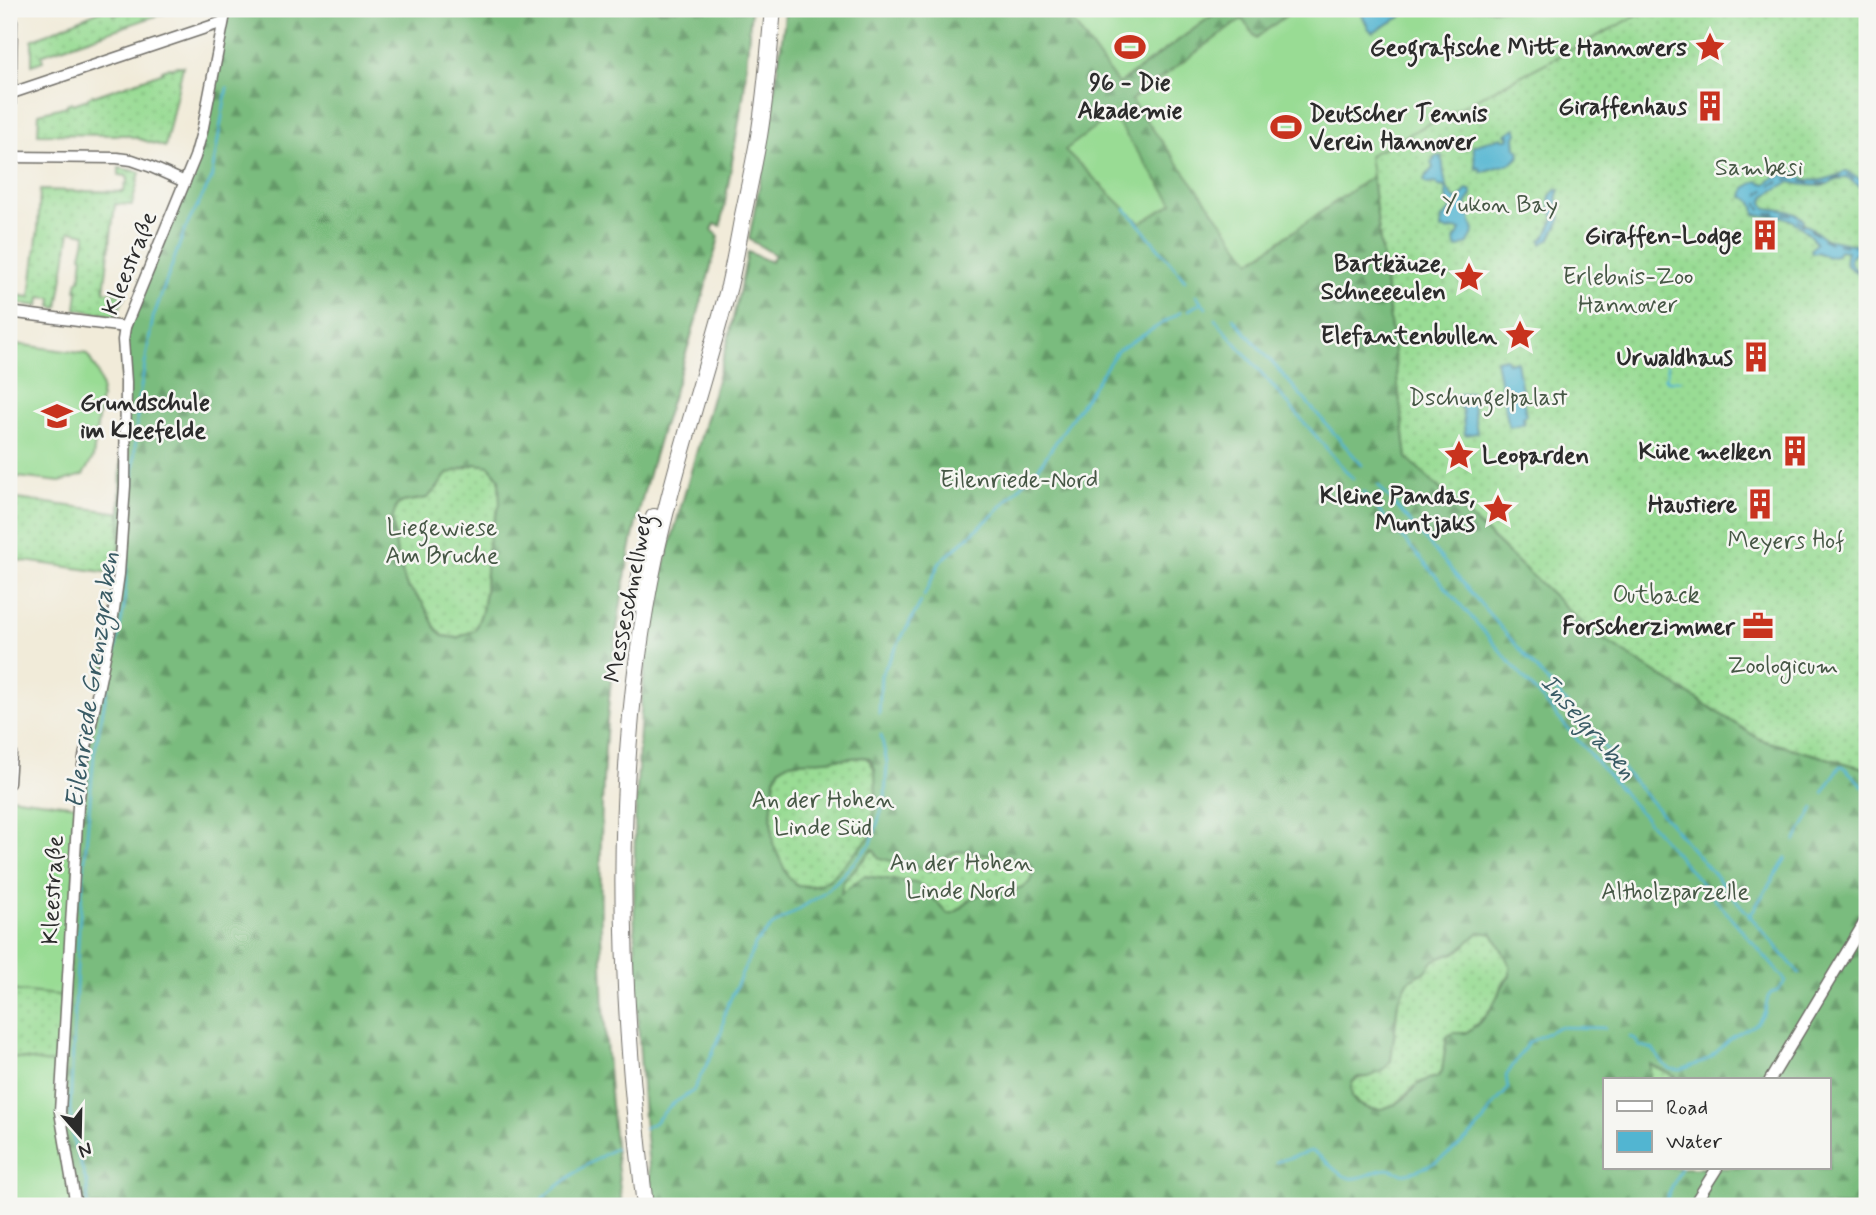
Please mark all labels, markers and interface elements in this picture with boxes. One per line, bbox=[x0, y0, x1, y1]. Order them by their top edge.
sports icon: 96 - Die Akademie bbox=[1113, 30, 1147, 64]
place icon: Geografische Mitte Hannovers bbox=[1693, 30, 1727, 64]
place label: Geografische Mitte Hannovers bbox=[1370, 33, 1687, 67]
place label: 96 - Die Akademie bbox=[1077, 68, 1183, 127]
building icon: Giraffenhaus bbox=[1693, 89, 1727, 123]
place label: Giraffenhaus bbox=[1558, 92, 1687, 123]
place label: Deutscher Tennis Verein Hannover bbox=[1309, 99, 1488, 158]
sports icon: Deutscher Tennis Verein Hannover bbox=[1269, 110, 1303, 144]
park label: Sambesi bbox=[1715, 153, 1803, 184]
park label: Yukon Bay bbox=[1442, 190, 1558, 221]
street label: Kleestraße bbox=[96, 207, 165, 320]
building icon: Giraffen-Lodge bbox=[1748, 218, 1782, 252]
place label: Giraffen-Lodge bbox=[1585, 221, 1742, 255]
place label: Bartkäuze, Schneeeulen bbox=[1321, 249, 1447, 308]
place icon: Bartkäuze, Schneeeulen bbox=[1452, 260, 1486, 294]
park label: Erlebnis-Zoo Hannover bbox=[1562, 262, 1694, 321]
place icon: Elefantenbullen bbox=[1503, 318, 1537, 352]
place label: Elefantenbullen bbox=[1320, 321, 1497, 352]
building icon: Urwaldhaus bbox=[1739, 340, 1773, 374]
place label: Urwaldhaus bbox=[1616, 343, 1734, 374]
park label: Dschungelpalast bbox=[1409, 383, 1568, 417]
place label: Grundschule im Kleefelde bbox=[80, 388, 210, 447]
school or university icon: Grundschule im Kleefelde bbox=[40, 399, 74, 433]
building icon: Kühe melken bbox=[1778, 434, 1812, 468]
place label: Kühe melken bbox=[1639, 437, 1772, 468]
place icon: Leoparden bbox=[1442, 438, 1476, 472]
place label: Leoparden bbox=[1482, 441, 1589, 472]
park label: Eilenriede-Nord bbox=[940, 465, 1098, 496]
place label: Kleine Pandas, Muntjaks bbox=[1320, 481, 1476, 540]
building icon: Haustiere bbox=[1743, 487, 1777, 521]
place label: Haustiere bbox=[1648, 490, 1738, 521]
place icon: Kleine Pandas, Muntjaks bbox=[1481, 492, 1515, 526]
street label: Messeschnellweg bbox=[598, 511, 664, 686]
park label: Liegewiese Am Bruche bbox=[385, 513, 499, 572]
park label: Meyers Hof bbox=[1728, 526, 1844, 557]
water label: Eilenriede Grenzgraben bbox=[58, 550, 130, 811]
park label: Outback bbox=[1612, 580, 1700, 611]
office icon: Forscherzimmer bbox=[1741, 609, 1775, 643]
place label: Forscherzimmer bbox=[1562, 612, 1736, 643]
park label: Zoologicum bbox=[1727, 651, 1839, 684]
water label: Inselgraben bbox=[1532, 667, 1643, 788]
park label: An der Hohen Linde Süd bbox=[752, 785, 895, 844]
street label: Kleestraße bbox=[35, 834, 72, 946]
park label: An der Hohen Linde Nord bbox=[890, 848, 1033, 907]
park label: Altholzparzelle bbox=[1601, 877, 1749, 908]
legend bbox=[1603, 1078, 1830, 1170]
text: Road bbox=[1666, 1094, 1708, 1122]
north arrow bbox=[46, 1100, 116, 1170]
text: Water bbox=[1666, 1128, 1722, 1156]
text: N bbox=[75, 1136, 96, 1163]

